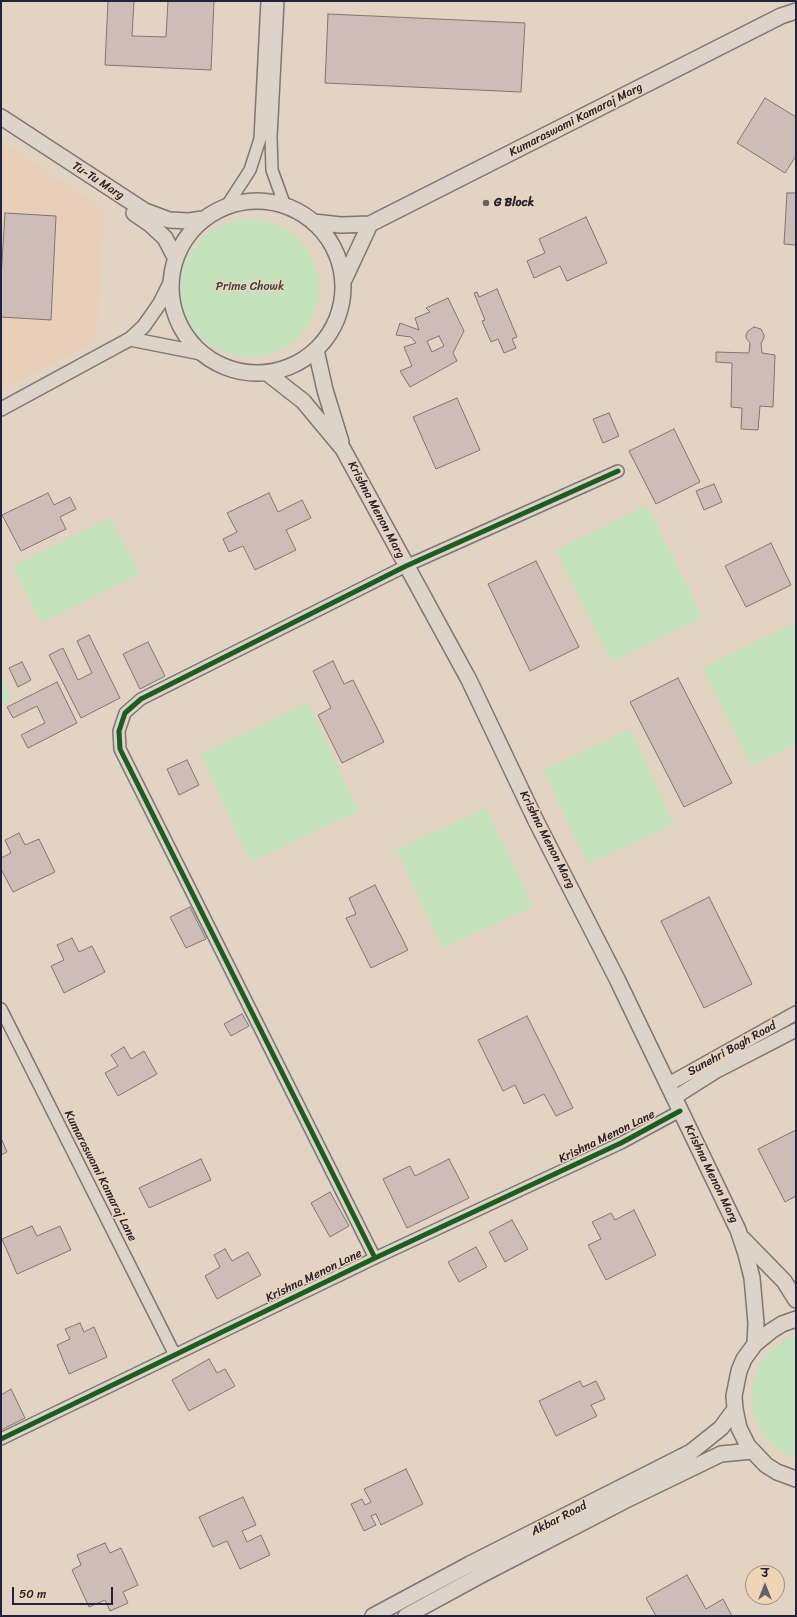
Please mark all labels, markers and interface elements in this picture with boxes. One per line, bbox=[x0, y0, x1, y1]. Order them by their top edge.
street label: Kumaraswami Kamaraj Marg bbox=[507, 80, 645, 160]
street label: Tu-Tu Marg bbox=[69, 159, 127, 203]
place label: G Block bbox=[494, 196, 534, 210]
marker: G Block bbox=[481, 198, 491, 208]
park label: Prime Chowk bbox=[216, 280, 284, 294]
street label: Krishna Menon Marg bbox=[344, 459, 408, 561]
street label: Krishna Menon Marg bbox=[516, 789, 578, 891]
street label: Sunehri Bagh Road bbox=[685, 1019, 779, 1079]
street label: Krishna Menon Lane bbox=[557, 1107, 657, 1167]
street label: Kumaraswami Kamaraj Lane bbox=[61, 1108, 139, 1244]
street label: Krishna Menon Marg bbox=[681, 1122, 741, 1226]
street label: Krishna Menon Lane bbox=[264, 1246, 364, 1306]
street label: Akbar Road bbox=[529, 1499, 589, 1539]
text: उ bbox=[761, 1564, 769, 1583]
north arrow bbox=[745, 1565, 785, 1605]
scale bar bbox=[14, 1579, 115, 1605]
text: 50 m bbox=[19, 1583, 46, 1605]

